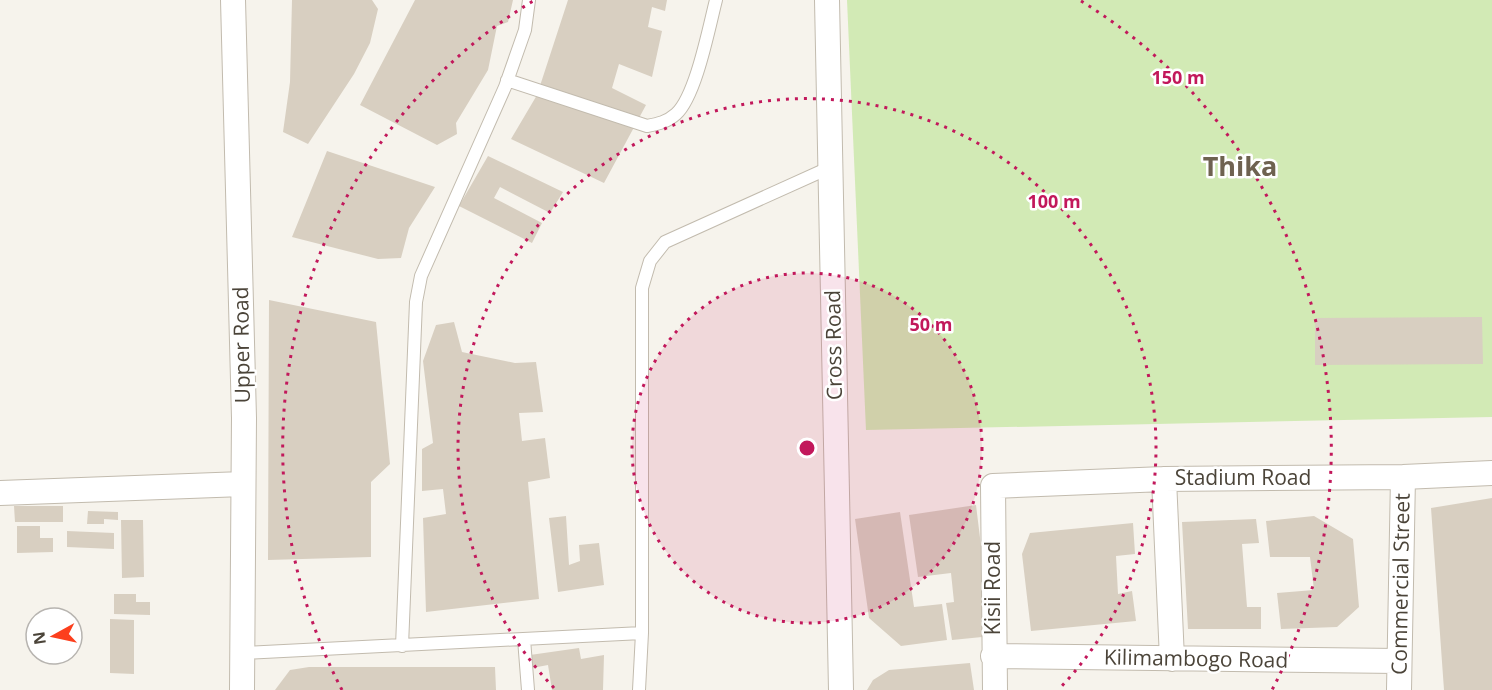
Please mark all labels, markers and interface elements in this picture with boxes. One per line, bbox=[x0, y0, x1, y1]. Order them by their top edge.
text: 150 m bbox=[1151, 65, 1205, 89]
district label: Thika bbox=[1203, 147, 1277, 184]
text: 100 m bbox=[1027, 189, 1081, 213]
street label: Upper Road bbox=[226, 286, 256, 404]
street label: Cross Road bbox=[818, 290, 848, 400]
text: 50 m bbox=[910, 312, 952, 336]
centre of rings bbox=[797, 438, 817, 458]
street label: Stadium Road bbox=[1175, 463, 1311, 491]
street label: Commercial Street bbox=[1384, 493, 1416, 675]
street label: Kisii Road bbox=[978, 541, 1006, 635]
north arrow bbox=[24, 606, 84, 666]
text: N bbox=[27, 630, 51, 646]
street label: Kilimambogo Road bbox=[1104, 642, 1288, 674]

